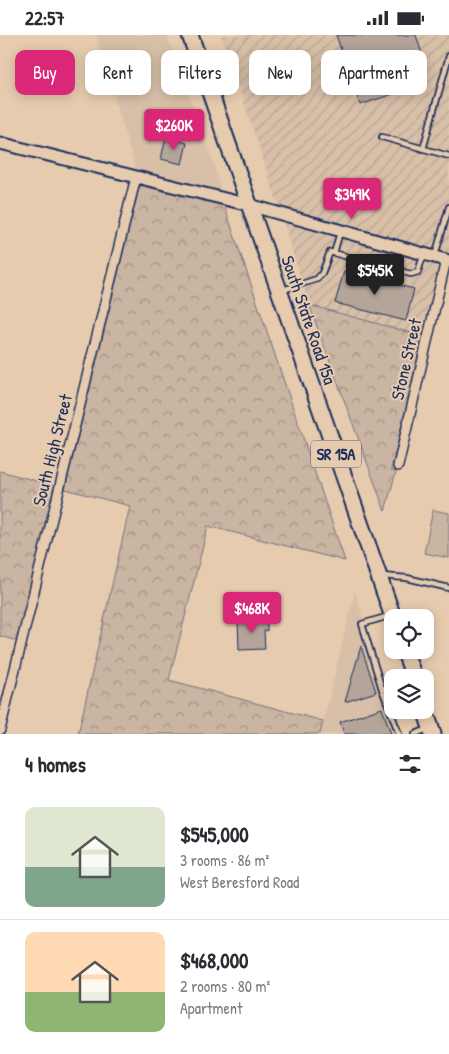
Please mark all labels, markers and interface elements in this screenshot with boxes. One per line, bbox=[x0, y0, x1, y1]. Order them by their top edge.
text: 22:57 bbox=[25, 5, 65, 31]
chip: Buy bbox=[15, 50, 75, 95]
chip: Rent bbox=[85, 50, 151, 95]
chip: Filters bbox=[161, 50, 239, 95]
chip: New bbox=[249, 50, 311, 95]
chip: Apartment bbox=[321, 50, 427, 95]
pin: $260K bbox=[139, 109, 209, 151]
text: $260K bbox=[155, 114, 193, 136]
pin: $349K bbox=[317, 177, 387, 220]
text: $349K bbox=[334, 183, 370, 205]
street label: South State Road 15a bbox=[275, 252, 343, 388]
pin: $545K bbox=[340, 253, 410, 296]
text: $545K bbox=[357, 259, 393, 281]
street label: Stone Street bbox=[384, 315, 428, 402]
street label: South High Street bbox=[26, 391, 78, 509]
road number: SR 15A bbox=[311, 441, 361, 467]
pin: $468K bbox=[217, 591, 287, 634]
text: $468K bbox=[234, 597, 270, 619]
map controls bbox=[384, 609, 434, 719]
button: locate bbox=[384, 609, 434, 659]
button: layers bbox=[384, 669, 434, 719]
text: 4 homes bbox=[25, 750, 86, 779]
icon: filters bbox=[396, 750, 424, 778]
text: $545,000 bbox=[180, 820, 249, 849]
icon: home bbox=[65, 827, 125, 887]
text: 3 rooms · 86 m² bbox=[180, 849, 269, 871]
text: West Beresford Road bbox=[180, 871, 299, 893]
text: $468,000 bbox=[180, 946, 248, 975]
icon: home bbox=[65, 952, 125, 1012]
text: 2 rooms · 80 m² bbox=[180, 975, 270, 997]
text: Apartment bbox=[180, 997, 243, 1019]

